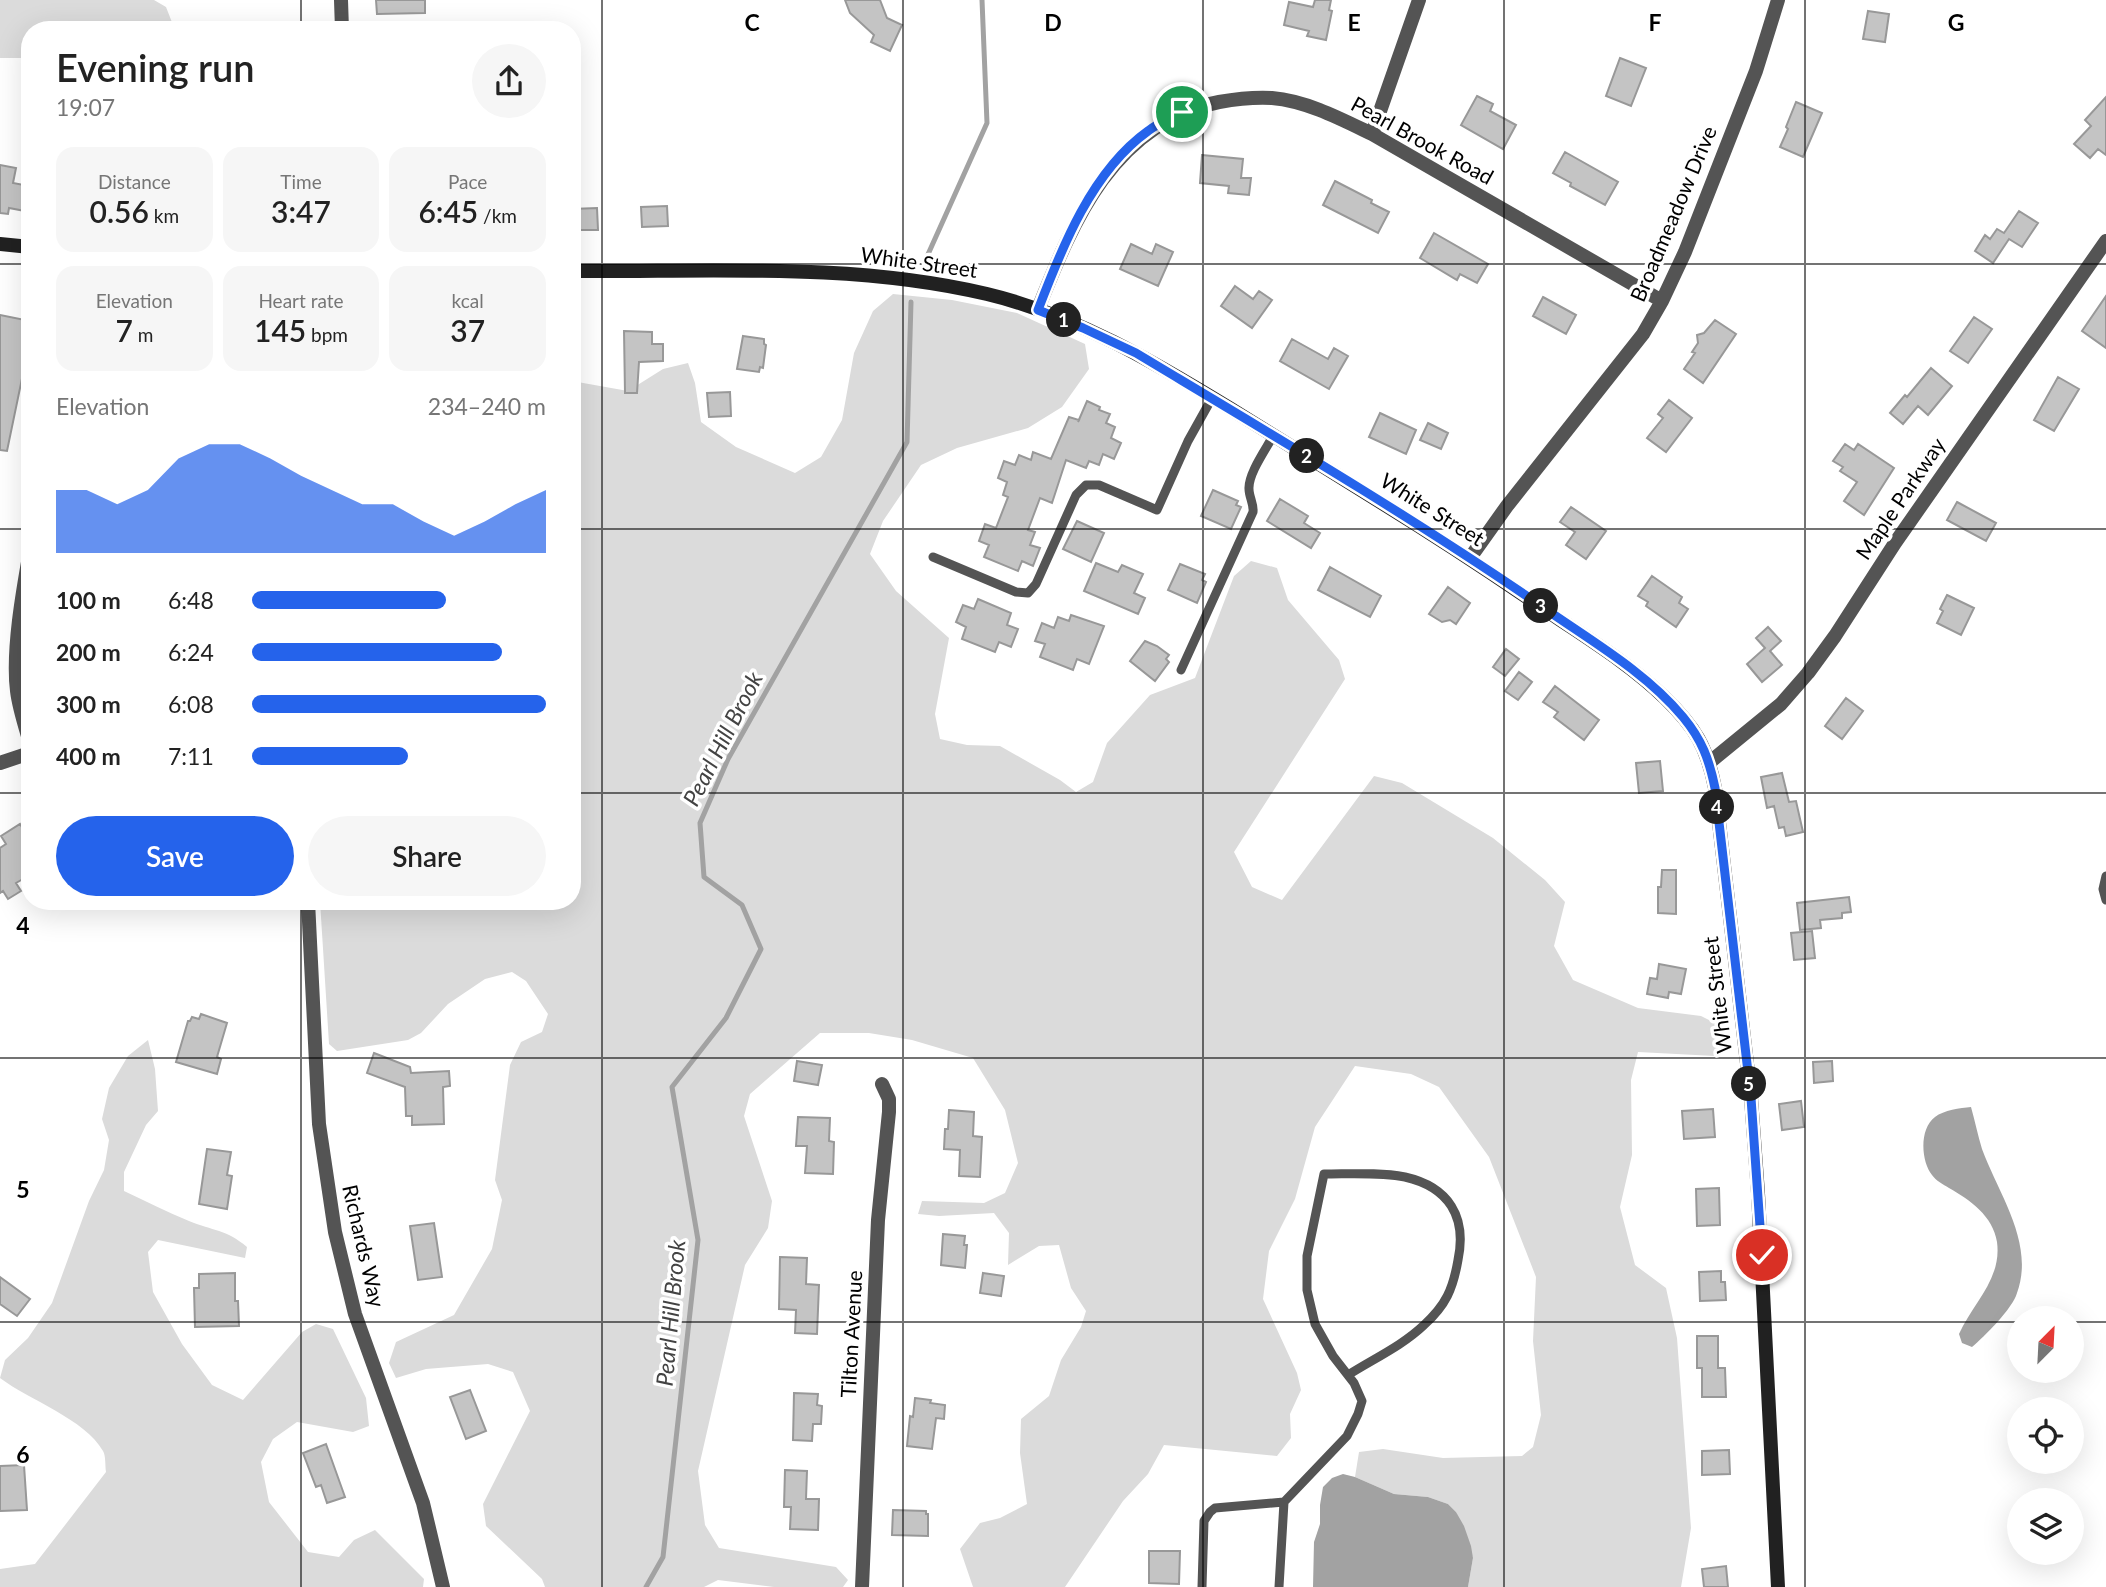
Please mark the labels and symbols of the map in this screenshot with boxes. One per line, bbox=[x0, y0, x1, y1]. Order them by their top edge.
text: C bbox=[744, 8, 760, 36]
text: D bbox=[1044, 8, 1062, 36]
text: E bbox=[1347, 8, 1361, 36]
text: F bbox=[1648, 8, 1662, 36]
text: G bbox=[1948, 8, 1964, 36]
pin bbox=[1152, 82, 1212, 142]
street label: Pearl Brook Road bbox=[1347, 90, 1498, 189]
street label: Broadmeadow Drive bbox=[1624, 122, 1721, 305]
street label: White Street bbox=[859, 241, 980, 282]
pin: 1 bbox=[1046, 302, 1082, 338]
street label: Maple Parkway bbox=[1850, 432, 1950, 564]
pin: 2 bbox=[1290, 438, 1324, 474]
street label: White Street bbox=[1376, 467, 1490, 551]
pin: 3 bbox=[1524, 588, 1558, 624]
water label: Pearl Hill Brook bbox=[676, 666, 768, 810]
pin: 4 bbox=[1700, 790, 1734, 824]
text: 4 bbox=[16, 911, 30, 939]
street label: White Street bbox=[1697, 935, 1736, 1055]
pin: 5 bbox=[1732, 1066, 1766, 1102]
text: 5 bbox=[16, 1175, 30, 1203]
street label: Richards Way bbox=[338, 1182, 391, 1310]
pin bbox=[1732, 1225, 1792, 1285]
water label: Pearl Hill Brook bbox=[650, 1238, 690, 1387]
street label: Tilton Avenue bbox=[835, 1270, 866, 1398]
north arrow bbox=[2007, 1306, 2084, 1382]
text: 6 bbox=[16, 1440, 30, 1468]

